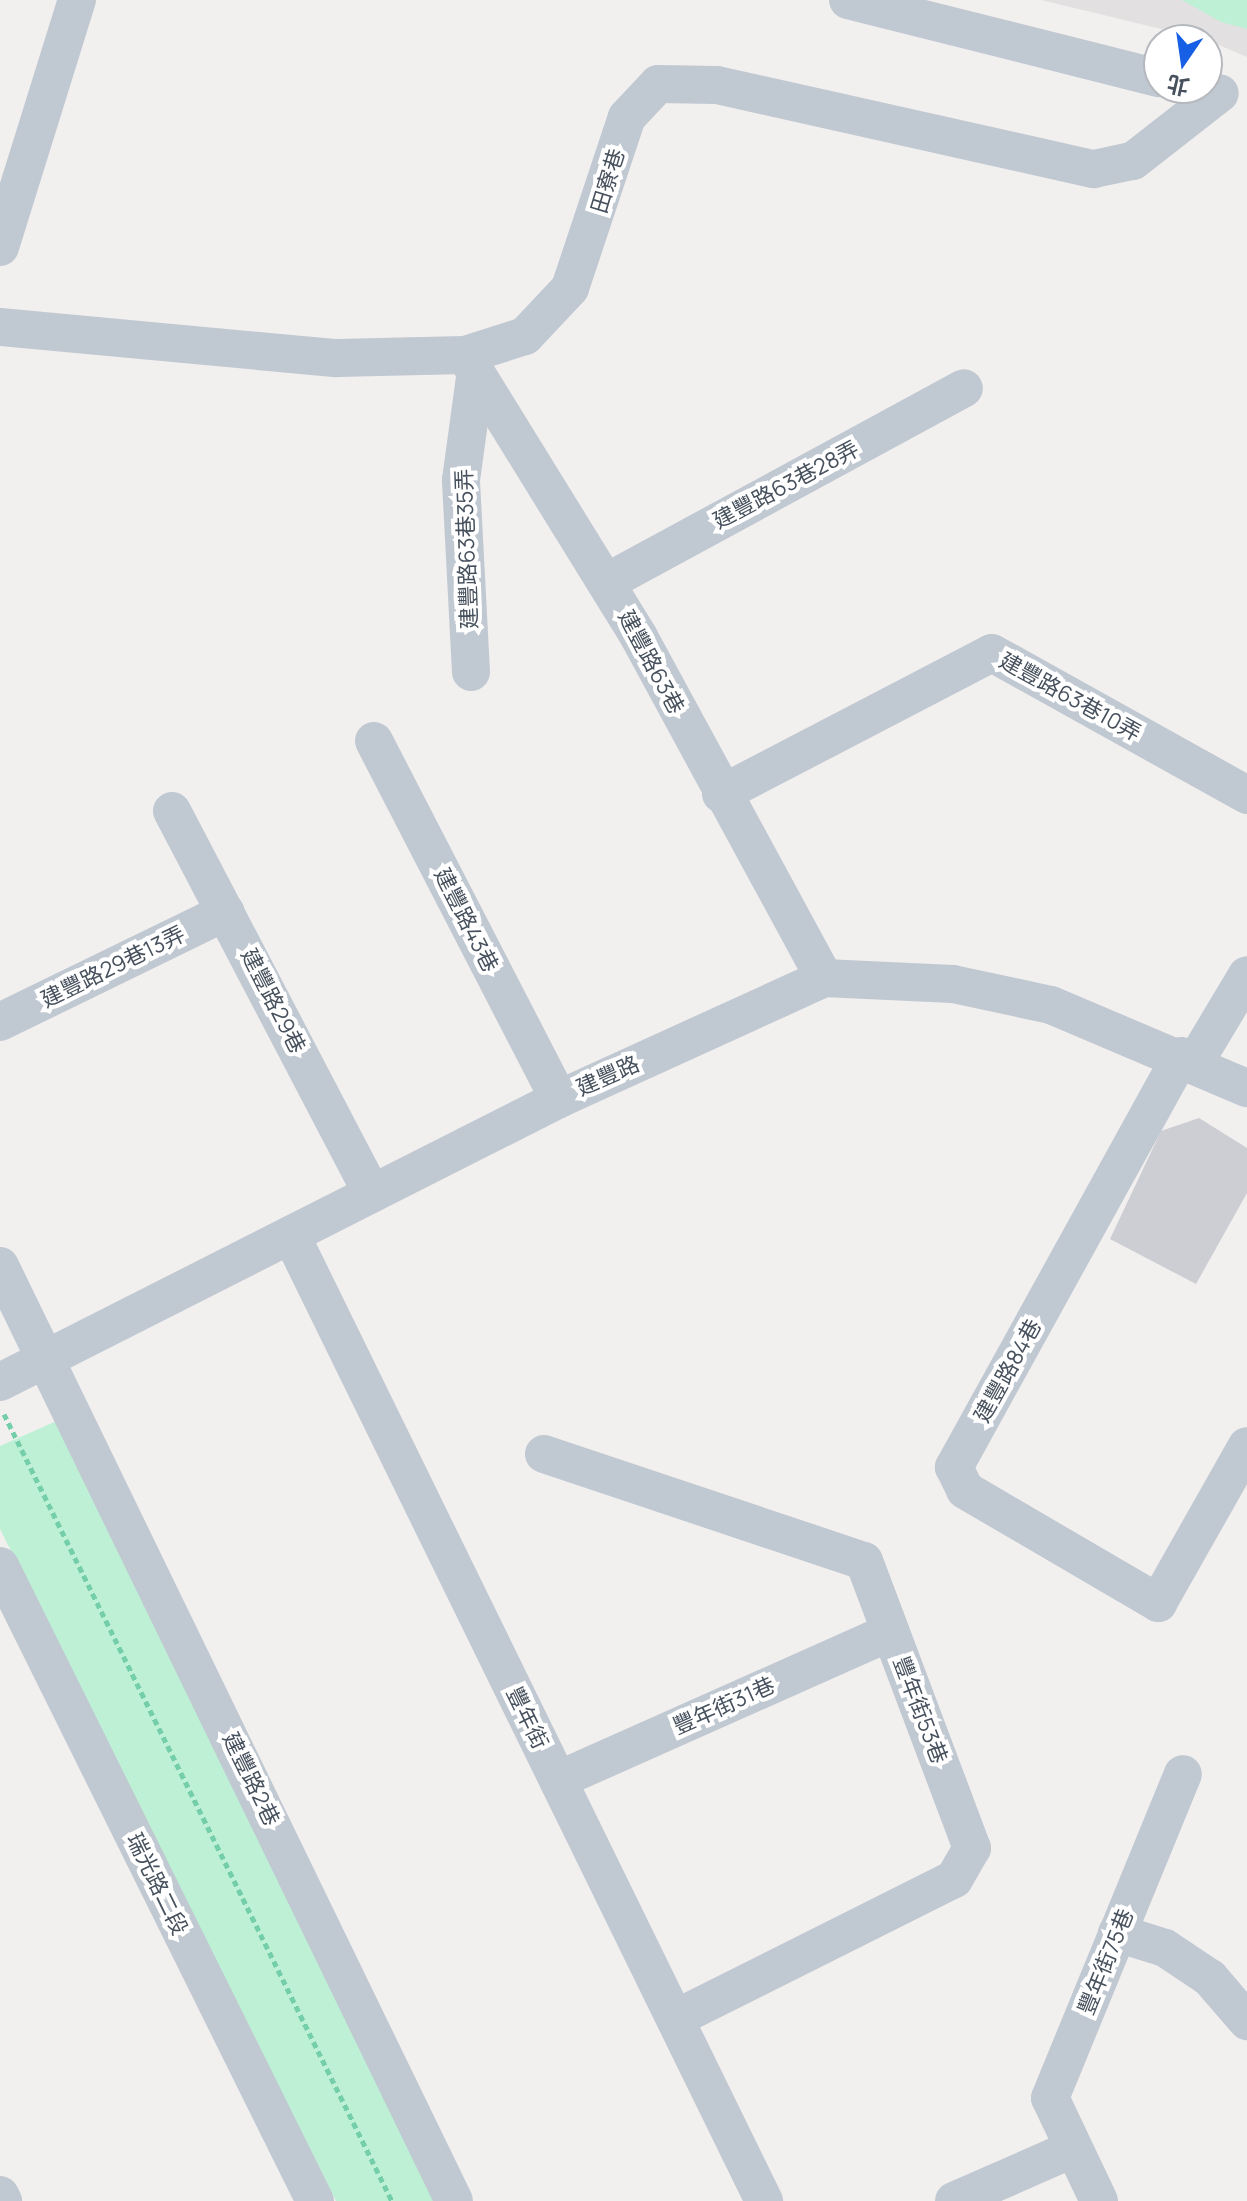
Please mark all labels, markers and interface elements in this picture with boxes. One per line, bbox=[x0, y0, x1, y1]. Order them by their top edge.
north arrow bbox=[1143, 24, 1223, 104]
text: 北 bbox=[1164, 68, 1192, 103]
street label: 田寮巷 bbox=[586, 146, 630, 216]
street label: 建豐路63巷28弄 bbox=[709, 436, 863, 534]
street label: 建豐路63巷35弄 bbox=[451, 468, 483, 630]
street label: 建豐路63巷 bbox=[613, 606, 689, 718]
street label: 建豐路63巷10弄 bbox=[995, 647, 1145, 747]
street label: 建豐路43巷 bbox=[429, 864, 503, 976]
street label: 建豐路29巷13弄 bbox=[37, 921, 189, 1013]
street label: 建豐路29巷 bbox=[235, 944, 311, 1058]
street label: 建豐路 bbox=[572, 1051, 644, 1101]
street label: 建豐路84巷 bbox=[969, 1315, 1047, 1427]
street label: 豐年街53巷 bbox=[887, 1653, 953, 1767]
street label: 豐年街31巷 bbox=[669, 1672, 779, 1740]
street label: 豐年街 bbox=[501, 1683, 553, 1753]
street label: 建豐路2巷 bbox=[217, 1728, 285, 1830]
street label: 瑞光路二段 bbox=[121, 1829, 193, 1939]
street label: 豐年街75巷 bbox=[1073, 1905, 1139, 2019]

